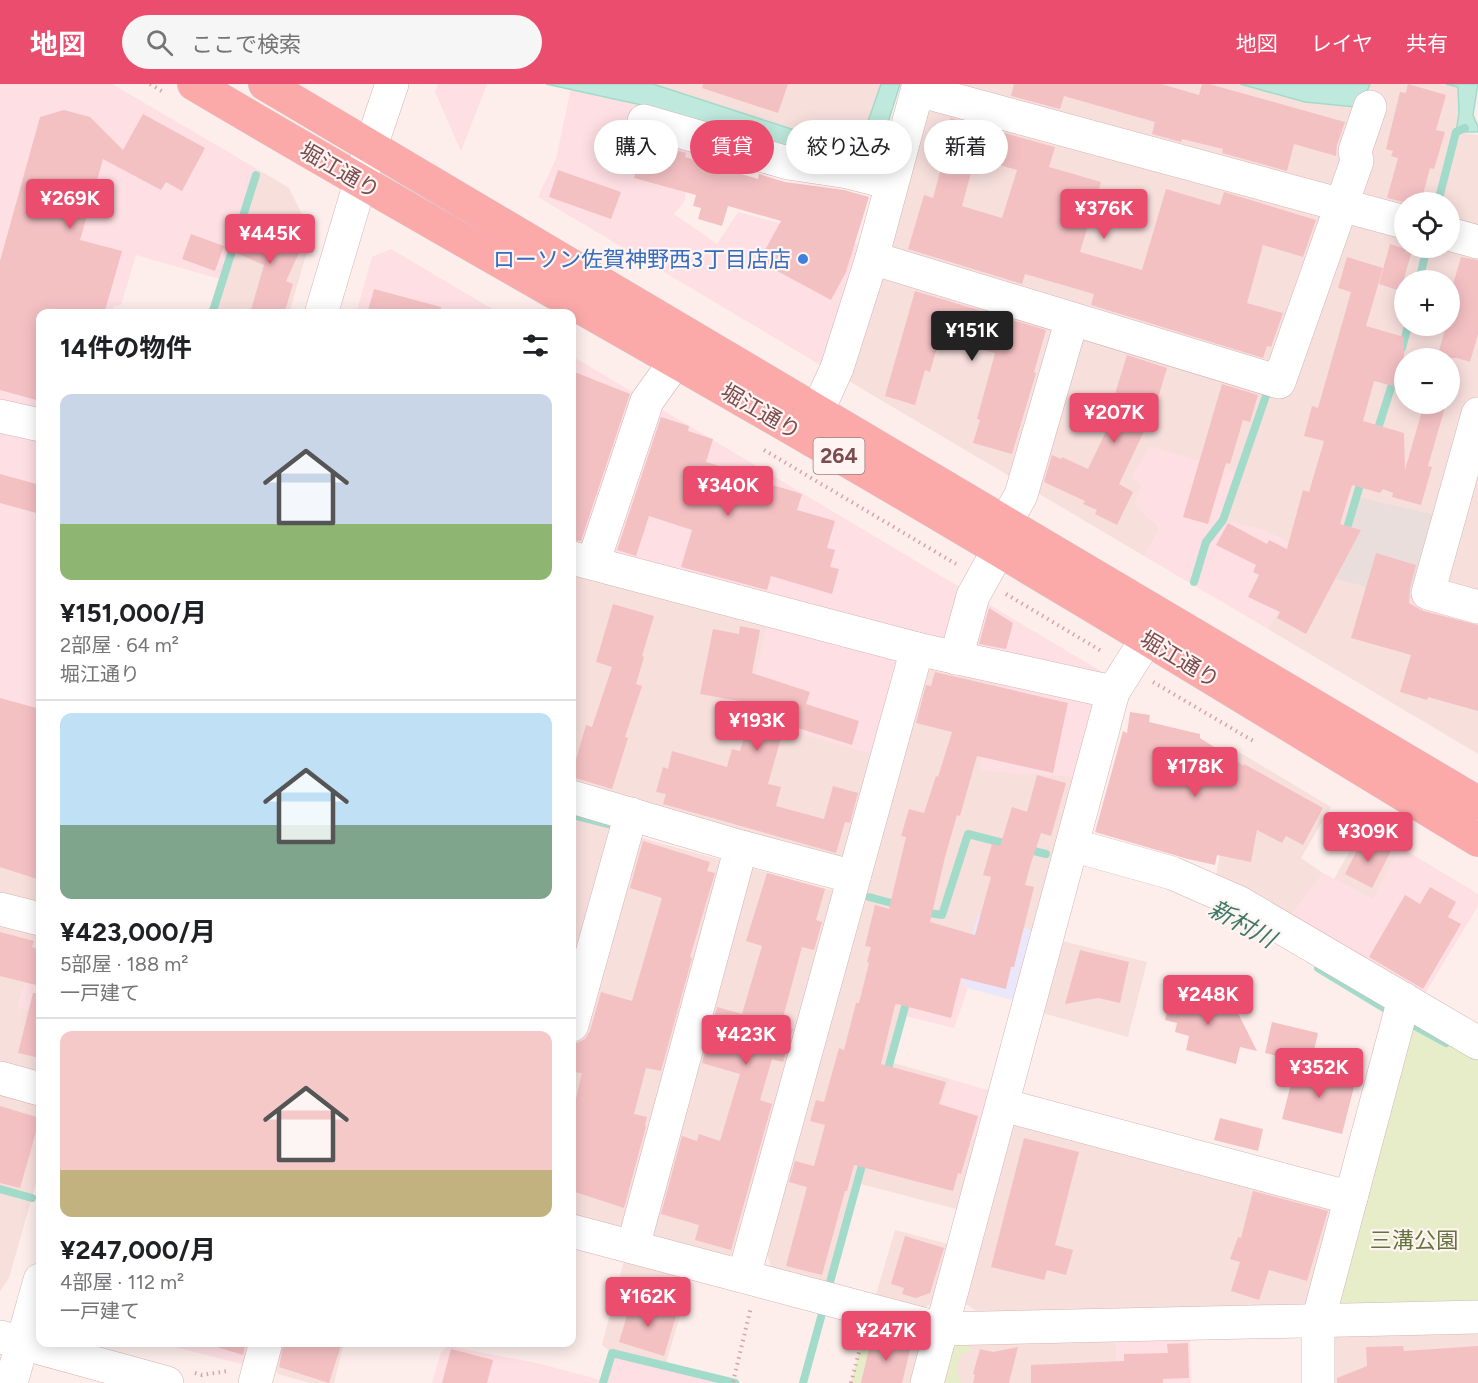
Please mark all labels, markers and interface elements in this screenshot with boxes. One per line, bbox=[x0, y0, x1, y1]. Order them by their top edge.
search box bbox=[122, 15, 542, 69]
icon: search bbox=[143, 26, 176, 59]
text: 地図 bbox=[30, 27, 86, 61]
text: ここで検索 bbox=[191, 31, 301, 58]
text: 地図 bbox=[1236, 31, 1278, 56]
text: レイヤ bbox=[1311, 31, 1373, 56]
text: 共有 bbox=[1406, 31, 1448, 56]
chip: 購入 bbox=[594, 120, 678, 174]
chip: 賃貸 bbox=[690, 120, 774, 174]
chip: 絞り込み bbox=[786, 120, 912, 174]
chip: 新着 bbox=[924, 120, 1008, 174]
street label: 堀江通り bbox=[295, 137, 385, 204]
pin: ¥269K bbox=[28, 179, 112, 230]
text: ¥269K bbox=[40, 186, 100, 210]
pin: ¥376K bbox=[1062, 189, 1146, 240]
map controls bbox=[1394, 192, 1460, 414]
button: locate bbox=[1394, 192, 1460, 258]
text: ¥376K bbox=[1074, 196, 1134, 220]
pin: ¥445K bbox=[228, 214, 312, 265]
text: ¥445K bbox=[239, 221, 301, 245]
place label: ローソン佐賀神野西3丁目店店 bbox=[493, 246, 791, 273]
marker: ローソン佐賀神野西3丁目店店 bbox=[796, 252, 810, 266]
button: + bbox=[1394, 270, 1460, 336]
pin: ¥151K bbox=[930, 311, 1014, 362]
text: ¥151K bbox=[945, 318, 999, 342]
icon: filters bbox=[519, 329, 552, 362]
text: 14件の物件 bbox=[60, 332, 191, 364]
button: − bbox=[1394, 348, 1460, 414]
street label: 堀江通り bbox=[716, 378, 806, 445]
pin: ¥207K bbox=[1072, 393, 1156, 444]
text: ¥207K bbox=[1084, 400, 1144, 424]
icon: home bbox=[252, 433, 360, 541]
road number: 264 bbox=[814, 438, 864, 474]
pin: ¥340K bbox=[686, 466, 770, 517]
text: ¥340K bbox=[697, 473, 759, 497]
text: ¥151,000/月 bbox=[60, 597, 207, 629]
street label: 堀江通り bbox=[1135, 625, 1224, 694]
text: 2部屋 · 64 m² bbox=[60, 633, 179, 657]
text: 堀江通り bbox=[60, 662, 140, 686]
pin: ¥193K bbox=[715, 701, 799, 752]
text: ¥193K bbox=[729, 708, 785, 732]
pin: ¥178K bbox=[1153, 747, 1237, 798]
icon: home bbox=[252, 752, 360, 860]
text: ¥178K bbox=[1166, 754, 1224, 778]
pin: ¥309K bbox=[1326, 812, 1410, 863]
text: ¥309K bbox=[1338, 819, 1398, 843]
water label: 新村川 bbox=[1204, 893, 1283, 955]
text: ¥423,000/月 bbox=[60, 916, 216, 948]
text: 5部屋 · 188 m² bbox=[60, 952, 188, 976]
pin: ¥248K bbox=[1166, 975, 1250, 1026]
text: 一戸建て bbox=[60, 981, 140, 1005]
text: ¥248K bbox=[1177, 982, 1239, 1006]
pin: ¥423K bbox=[704, 1015, 788, 1066]
text: ¥423K bbox=[716, 1022, 776, 1046]
pin: ¥352K bbox=[1277, 1048, 1361, 1099]
text: ¥352K bbox=[1289, 1055, 1349, 1079]
icon: home bbox=[252, 1070, 360, 1178]
park label: 三溝公園 bbox=[1370, 1227, 1458, 1254]
text: ¥247,000/月 bbox=[60, 1234, 216, 1266]
text: 4部屋 · 112 m² bbox=[60, 1270, 184, 1294]
pin: ¥162K bbox=[606, 1277, 690, 1328]
text: ¥162K bbox=[620, 1284, 676, 1308]
text: 一戸建て bbox=[60, 1299, 140, 1323]
pin: ¥247K bbox=[844, 1311, 928, 1362]
text: ¥247K bbox=[856, 1318, 916, 1342]

